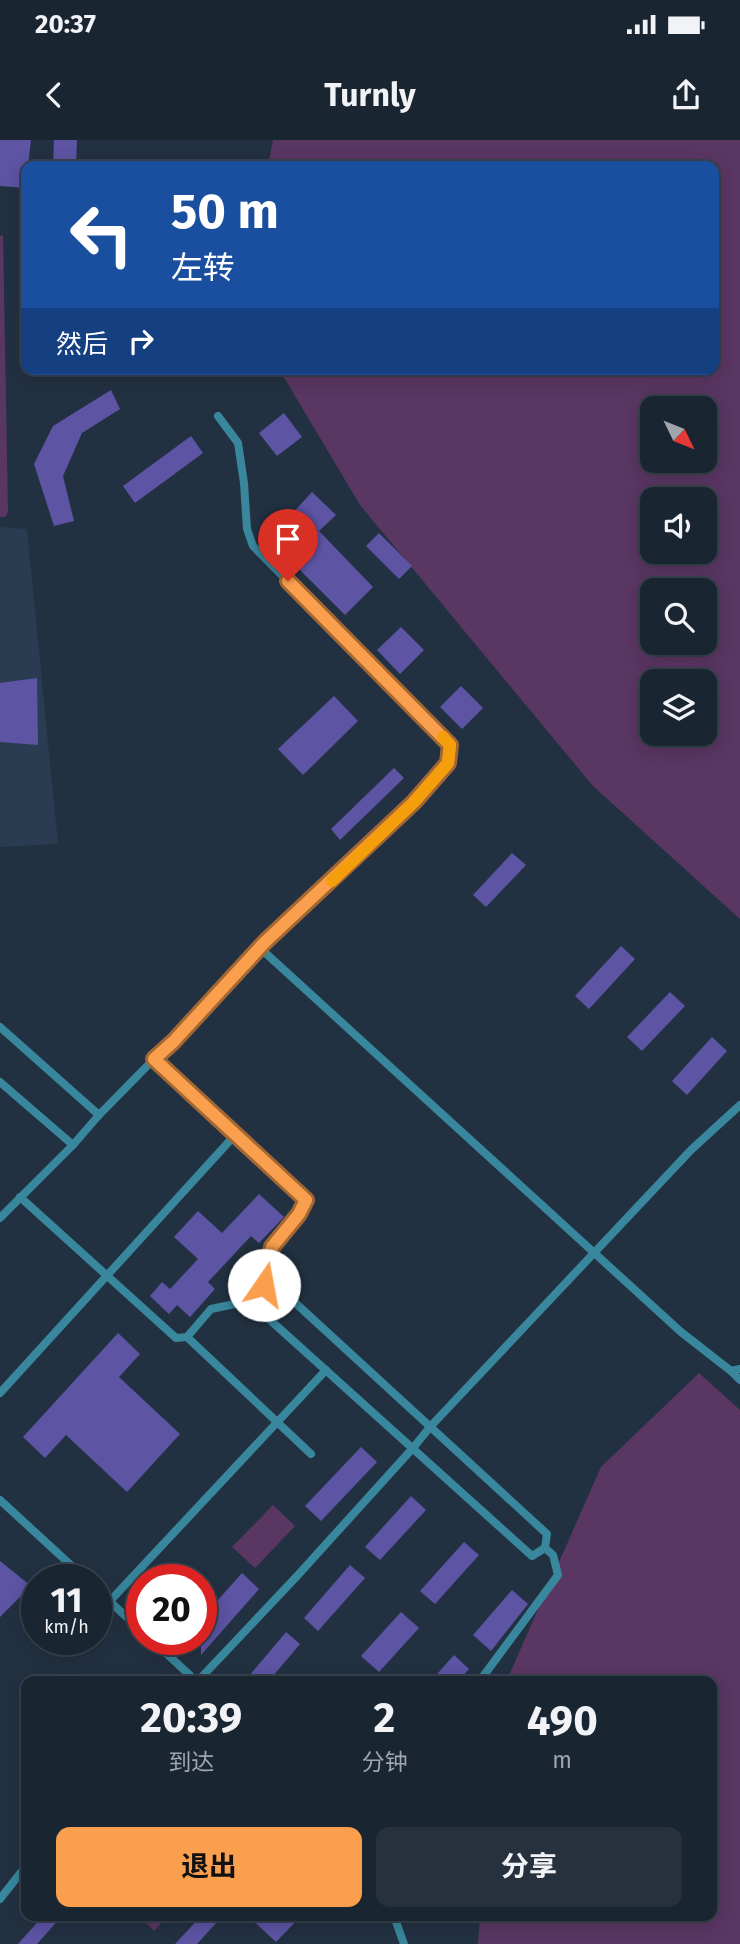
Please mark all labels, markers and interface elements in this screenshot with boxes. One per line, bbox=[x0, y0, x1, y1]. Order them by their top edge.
text: 20:37 bbox=[35, 9, 96, 40]
icon: back bbox=[35, 76, 73, 114]
text: Turnly bbox=[324, 76, 416, 114]
icon: share bbox=[667, 76, 705, 114]
text: 50 m bbox=[171, 182, 279, 241]
icon: left bbox=[56, 189, 147, 280]
text: 左转 bbox=[171, 249, 235, 287]
icon: right bbox=[122, 322, 160, 360]
text: 然后 bbox=[56, 329, 108, 360]
north arrow bbox=[640, 396, 718, 472]
map controls bbox=[640, 396, 717, 746]
button: sound bbox=[640, 487, 717, 564]
pin bbox=[258, 509, 318, 581]
icon: arrive bbox=[269, 520, 307, 558]
button: search bbox=[640, 578, 717, 655]
button: layers bbox=[640, 669, 717, 746]
position arrow bbox=[227, 1248, 301, 1322]
speed limit sign: 20 bbox=[126, 1564, 217, 1655]
text: 11 bbox=[51, 1579, 82, 1621]
text: km/h bbox=[44, 1616, 89, 1638]
text: 20:39 bbox=[140, 1693, 242, 1743]
text: 2 bbox=[374, 1693, 395, 1743]
text: 490 bbox=[527, 1696, 598, 1746]
text: m bbox=[552, 1746, 572, 1774]
text: 到达 bbox=[168, 1748, 214, 1776]
text: 分钟 bbox=[361, 1748, 407, 1776]
button: 退出 bbox=[56, 1827, 362, 1907]
button: 分享 bbox=[376, 1827, 682, 1907]

